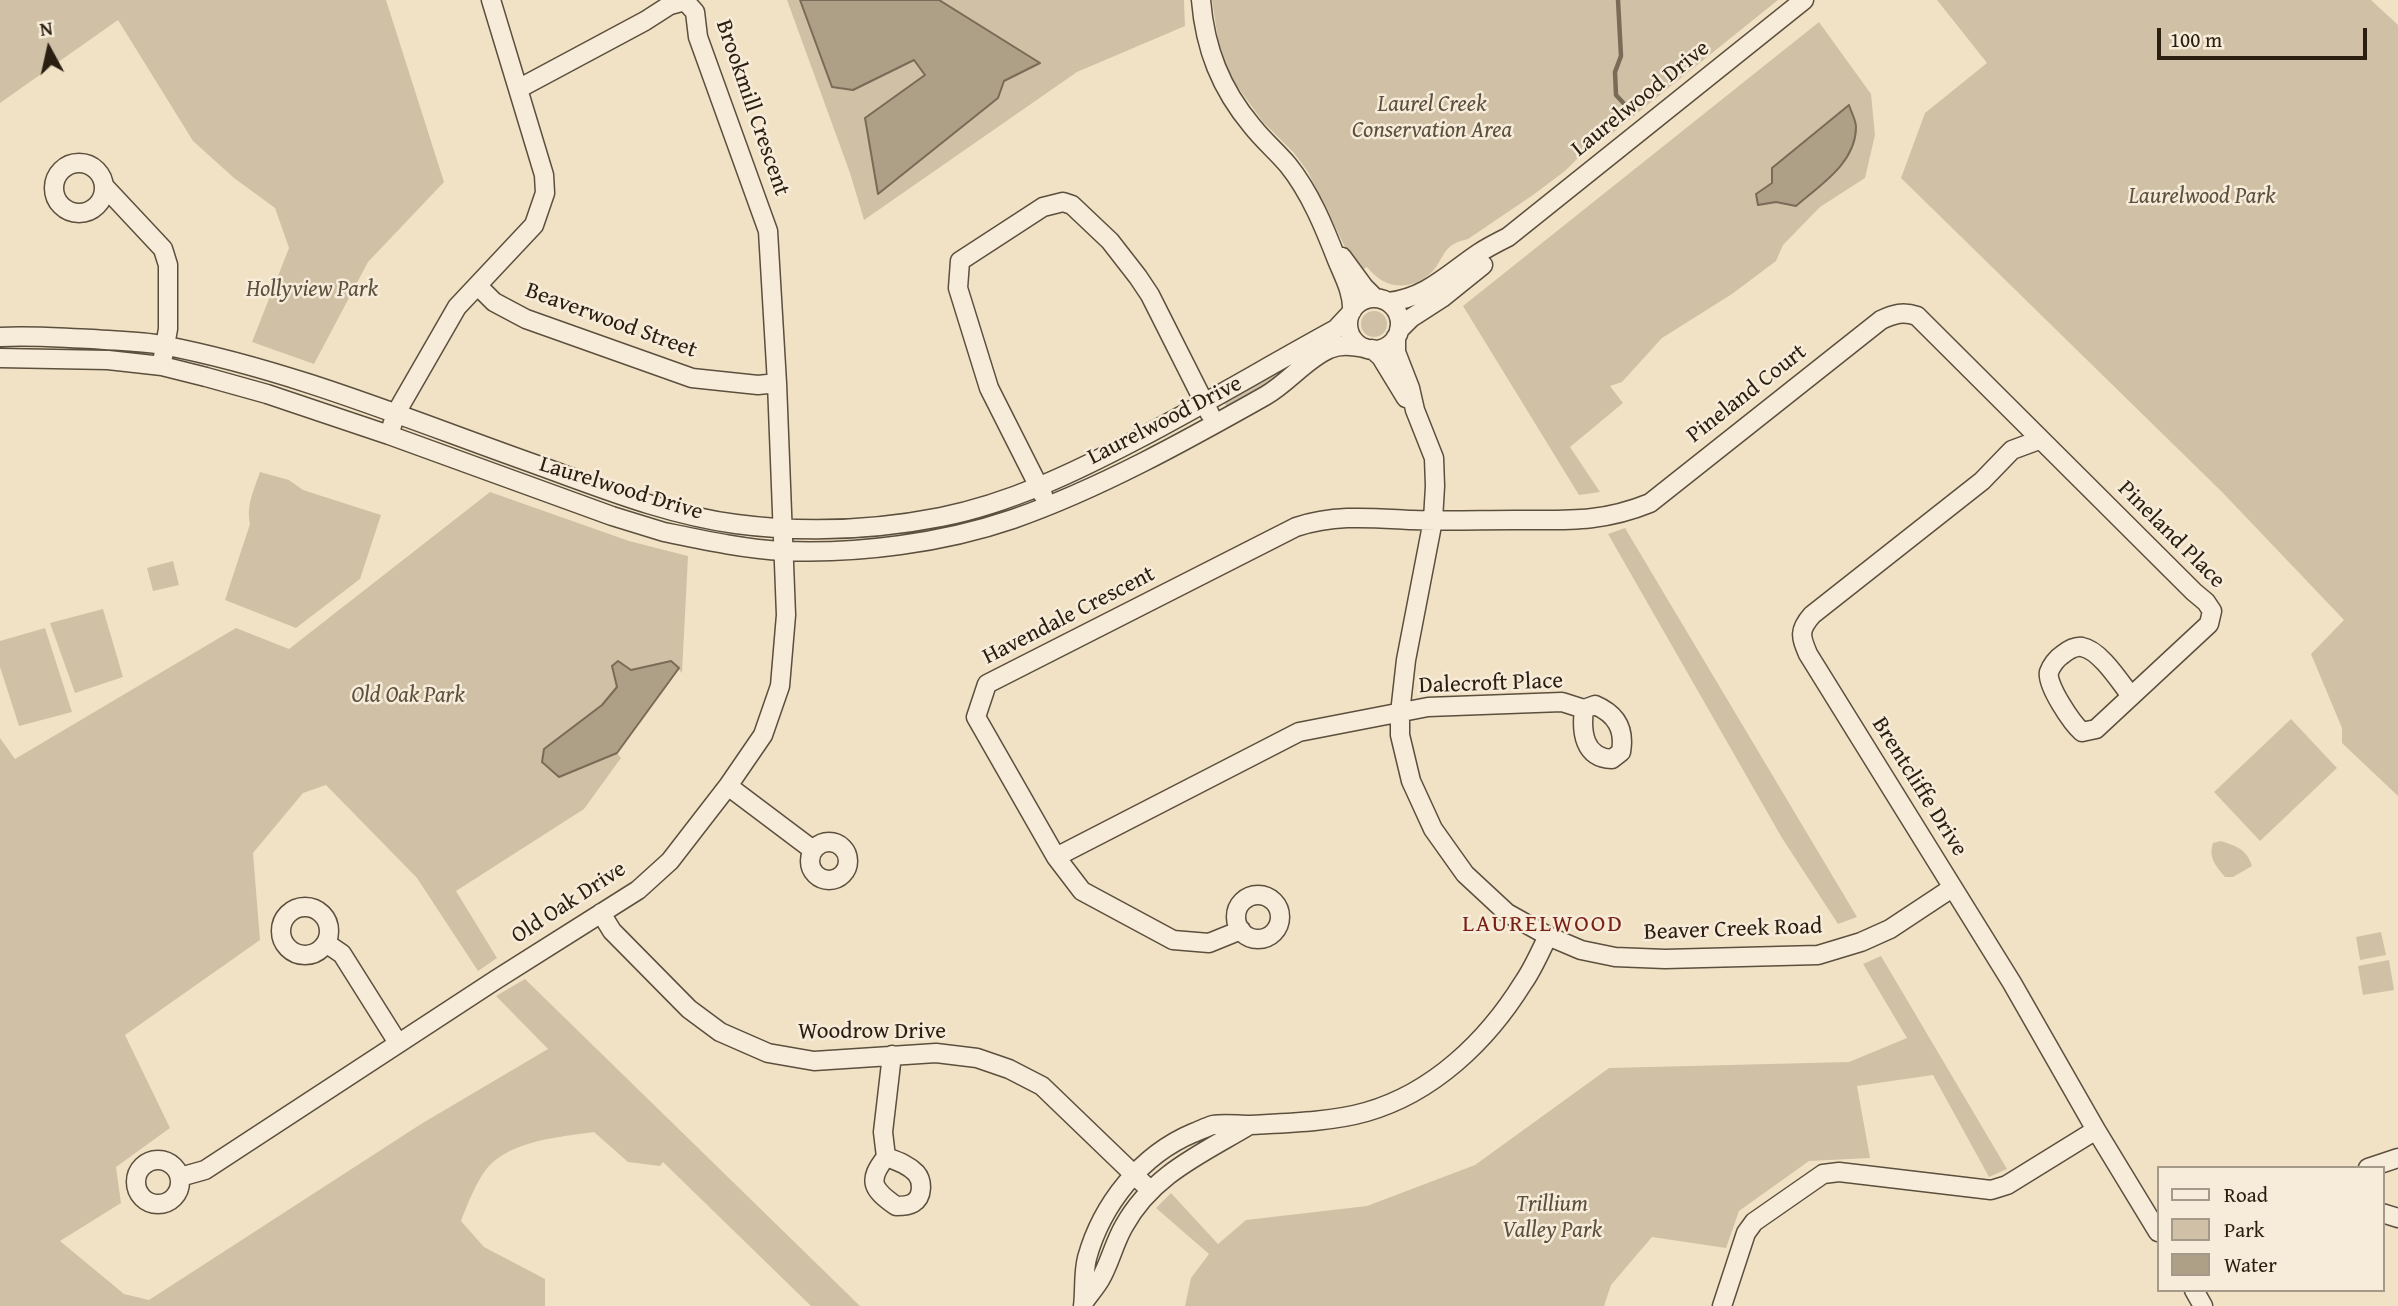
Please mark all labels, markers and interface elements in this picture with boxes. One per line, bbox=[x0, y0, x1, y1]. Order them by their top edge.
text: N bbox=[38, 13, 54, 43]
north arrow bbox=[14, 14, 84, 84]
scale bar bbox=[2160, 14, 2370, 58]
street label: Brookmill Crescent bbox=[709, 16, 795, 200]
text: 100 m bbox=[2170, 24, 2222, 55]
street label: Laurelwood Drive bbox=[1567, 35, 1715, 163]
park label: Laurel Creek Conservation Area bbox=[1352, 91, 1512, 145]
park label: Laurelwood Park bbox=[2128, 183, 2276, 211]
park label: Hollyview Park bbox=[246, 276, 378, 304]
street label: Beaverwood Street bbox=[521, 277, 701, 365]
street label: Pineland Court bbox=[1682, 339, 1812, 449]
street label: Laurelwood Drive bbox=[1083, 370, 1247, 472]
street label: Laurelwood Drive bbox=[536, 451, 706, 527]
street label: Pineland Place bbox=[2111, 475, 2231, 595]
street label: Havendale Crescent bbox=[978, 561, 1160, 671]
street label: Dalecroft Place bbox=[1418, 668, 1564, 700]
park label: Old Oak Park bbox=[351, 682, 465, 710]
street label: Brentcliffe Drive bbox=[1865, 712, 1973, 862]
street label: Old Oak Drive bbox=[507, 856, 631, 950]
district label: LAURELWOOD bbox=[1463, 911, 1623, 939]
street label: Beaver Creek Road bbox=[1643, 913, 1823, 947]
street label: Woodrow Drive bbox=[798, 1018, 946, 1046]
legend bbox=[2156, 1166, 2384, 1292]
text: Road bbox=[2224, 1179, 2268, 1210]
park label: Trillium Valley Park bbox=[1502, 1191, 1602, 1245]
text: Park bbox=[2224, 1214, 2265, 1245]
text: Water bbox=[2224, 1249, 2277, 1280]

